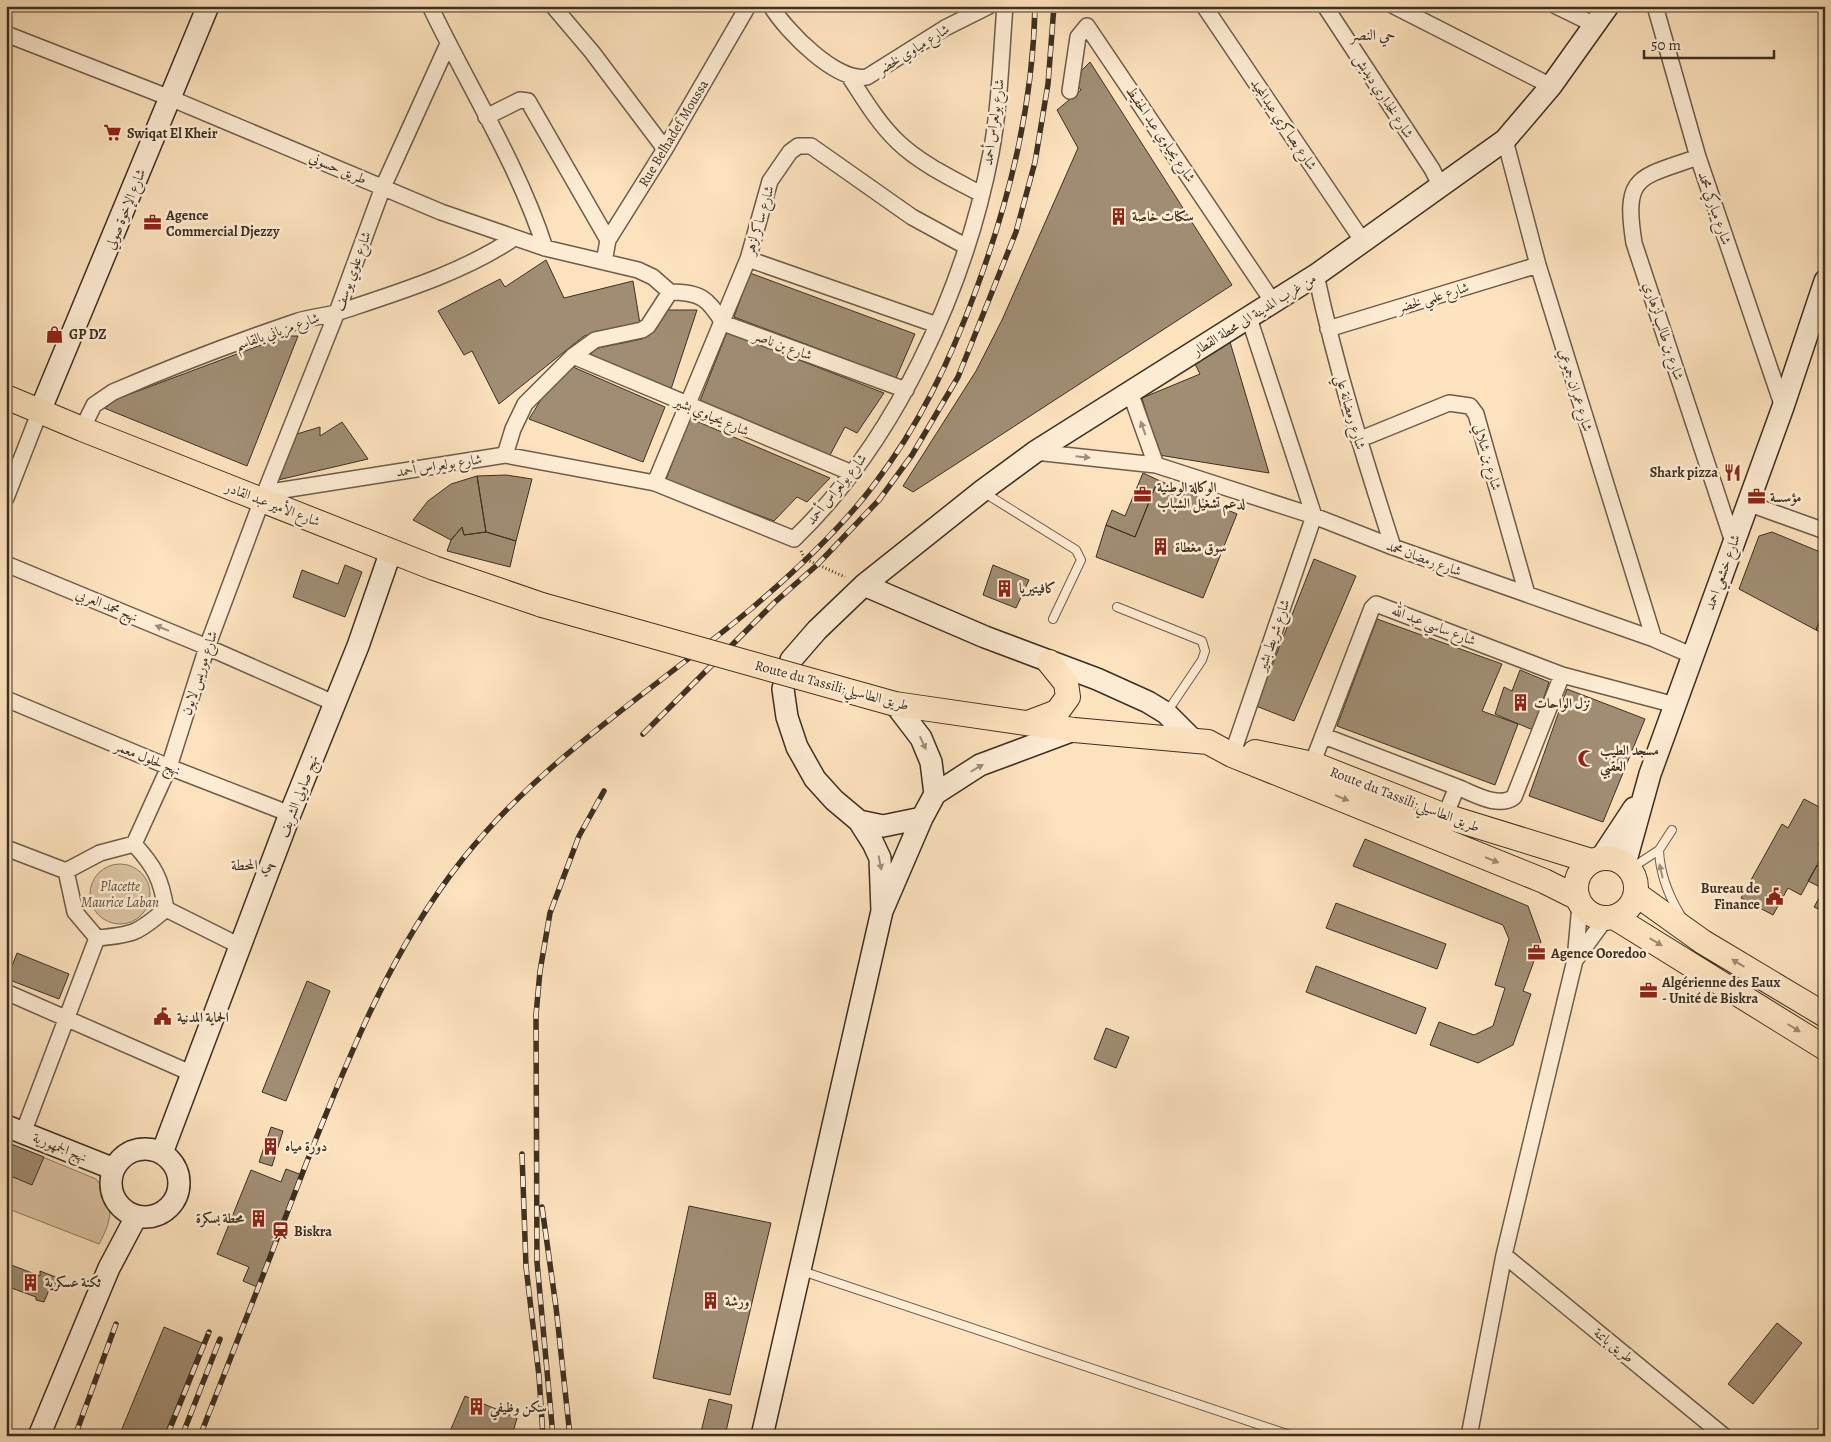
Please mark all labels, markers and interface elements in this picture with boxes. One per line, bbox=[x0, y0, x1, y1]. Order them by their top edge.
street label: شارع مياوي لخضر bbox=[872, 20, 954, 82]
district label: حي النصر bbox=[1349, 25, 1395, 47]
scale bar bbox=[1644, 28, 1774, 60]
text: 50 m bbox=[1651, 35, 1681, 55]
street label: شارع لخذاري ديديش bbox=[1348, 51, 1418, 143]
street label: شارع بصاكري عبدالمجيد bbox=[1244, 75, 1321, 175]
street label: Rue Belhadef Moussa bbox=[634, 76, 713, 190]
street label: شارع بولعراس أحمد bbox=[977, 78, 1011, 167]
street label: شارع يحياوي عبد الحفيظ bbox=[1120, 82, 1200, 187]
supermarket icon: Swiqat El Kheir bbox=[103, 123, 123, 143]
place label: Swiqat El Kheir bbox=[127, 124, 218, 143]
street label: طريق حسوني bbox=[305, 148, 369, 191]
street label: شارع الإخوة صولي bbox=[101, 166, 152, 253]
street label: شارع مباركي محمد bbox=[1691, 169, 1736, 248]
street label: شارع ساكر لزهر bbox=[739, 183, 781, 259]
place label: Agence Commercial Djezzy bbox=[165, 206, 280, 241]
building icon: سكنات خاصة bbox=[1108, 206, 1128, 226]
place label: سكنات خاصة bbox=[1132, 207, 1194, 226]
office icon: Agence Commercial Djezzy bbox=[142, 213, 162, 233]
street label: شارع علوي يوسف bbox=[329, 229, 378, 314]
street label: من غرب المدينة الى محطة القطار bbox=[1187, 269, 1320, 361]
street label: شارع علمي لخضر bbox=[1393, 278, 1472, 321]
street label: شارع بن طالب لزهاري bbox=[1637, 280, 1688, 383]
street label: شارع مزياني بالقاسم bbox=[232, 308, 323, 359]
shop icon: GP DZ bbox=[45, 324, 65, 344]
place label: GP DZ bbox=[69, 325, 107, 344]
street label: شارع بن ناصر bbox=[748, 325, 815, 367]
street label: شارع عمران جموعي bbox=[1552, 346, 1597, 435]
street label: شارع رمضانة علي bbox=[1328, 373, 1370, 453]
street label: شارع يحياوي بشير bbox=[669, 391, 752, 443]
one-way arrow bbox=[1139, 421, 1146, 436]
street label: شارع بن شلالي bbox=[1467, 422, 1506, 493]
street label: شارع بولعراس أحمد bbox=[395, 448, 484, 484]
street label: شارع بولعراس أحمد bbox=[801, 449, 873, 530]
one-way arrow bbox=[1075, 453, 1091, 461]
restaurant icon: Shark pizza bbox=[1722, 462, 1742, 482]
place label: Shark pizza bbox=[1650, 463, 1718, 482]
street label: شارع الأمير عبد القادر bbox=[220, 476, 323, 533]
place label: الوكالة الوطنية لدعم تشغيل الشباب bbox=[1157, 478, 1245, 516]
office icon: الوكالة الوطنية لدعم تشغيل الشباب bbox=[1133, 485, 1153, 505]
office icon: مؤسسة bbox=[1746, 487, 1766, 507]
place label: مؤسسة bbox=[1770, 488, 1802, 507]
street label: شارع خشعي احمد bbox=[1700, 532, 1749, 614]
street label: شارع رمضان محمد bbox=[1383, 536, 1464, 583]
building icon: سوق مغطاة bbox=[1151, 537, 1171, 557]
place label: سوق مغطاة bbox=[1175, 538, 1227, 557]
building icon: كافيتيريا bbox=[995, 578, 1015, 598]
place label: كافيتيريا bbox=[1019, 579, 1056, 598]
street label: نهج محمد العربي bbox=[72, 584, 141, 629]
street label: شارع شريط بشير bbox=[1252, 597, 1297, 676]
street label: شارع ساسي عبد الله bbox=[1388, 599, 1479, 654]
one-way arrow bbox=[155, 624, 169, 632]
street label: شارع موريس لابون bbox=[177, 628, 224, 719]
street label: Route du Tassili;طريق الطاسيلي bbox=[752, 656, 911, 718]
building icon: نزل الواحات bbox=[1510, 693, 1530, 713]
place label: نزل الواحات bbox=[1534, 694, 1591, 713]
street label: نهج لحلول معمر bbox=[109, 736, 183, 783]
one-way arrow bbox=[919, 736, 927, 750]
place label: مسجد الطيب العقبي bbox=[1600, 741, 1659, 780]
mosque icon: مسجد الطيب العقبي bbox=[1576, 748, 1596, 768]
street label: نهج صاولي الشربف bbox=[274, 752, 326, 841]
street label: Route du Tassili;طريق الطاسيلي bbox=[1326, 762, 1483, 840]
one-way arrow bbox=[970, 763, 983, 772]
one-way arrow bbox=[1335, 794, 1350, 802]
district label: حي المحطة bbox=[231, 855, 277, 877]
one-way arrow bbox=[876, 856, 884, 871]
one-way arrow bbox=[1485, 856, 1500, 864]
one-way arrow bbox=[1657, 864, 1665, 879]
park label: Placette Maurice Laban bbox=[81, 877, 159, 912]
place label: Bureau de Finance bbox=[1701, 879, 1761, 914]
public building icon: Bureau de Finance bbox=[1764, 886, 1784, 906]
one-way arrow bbox=[1649, 938, 1662, 947]
office icon: Agence Ooredoo bbox=[1527, 943, 1547, 963]
place label: Agence Ooredoo bbox=[1550, 944, 1647, 963]
one-way arrow bbox=[1731, 958, 1744, 967]
place label: Algérienne des Eaux - Unité de Biskra bbox=[1661, 973, 1781, 1008]
office icon: Algérienne des Eaux - Unité de Biskra bbox=[1638, 980, 1658, 1000]
public building icon: الحماية المدنية bbox=[153, 1007, 173, 1027]
place label: الحماية المدنية bbox=[177, 1008, 229, 1027]
one-way arrow bbox=[1787, 1023, 1800, 1033]
street label: نهج الجمهورية bbox=[29, 1128, 90, 1170]
building icon: دورة مياه bbox=[261, 1136, 281, 1156]
place label: دورة مياه bbox=[285, 1137, 327, 1156]
building icon: محطة بسكرة bbox=[248, 1208, 268, 1228]
place label: محطة بسكرة bbox=[196, 1209, 245, 1228]
station icon: Biskra bbox=[270, 1221, 290, 1241]
place label: Biskra bbox=[294, 1222, 332, 1241]
building icon: ثكنة عسكرية bbox=[21, 1272, 41, 1292]
place label: ثكنة عسكرية bbox=[45, 1273, 101, 1292]
building icon: ورشة bbox=[701, 1291, 721, 1311]
place label: ورشة bbox=[725, 1292, 749, 1311]
street label: طريق باتنة bbox=[1590, 1323, 1638, 1367]
building icon: سكن وظيفي bbox=[466, 1397, 486, 1417]
place label: سكن وظيفي bbox=[489, 1398, 547, 1421]

